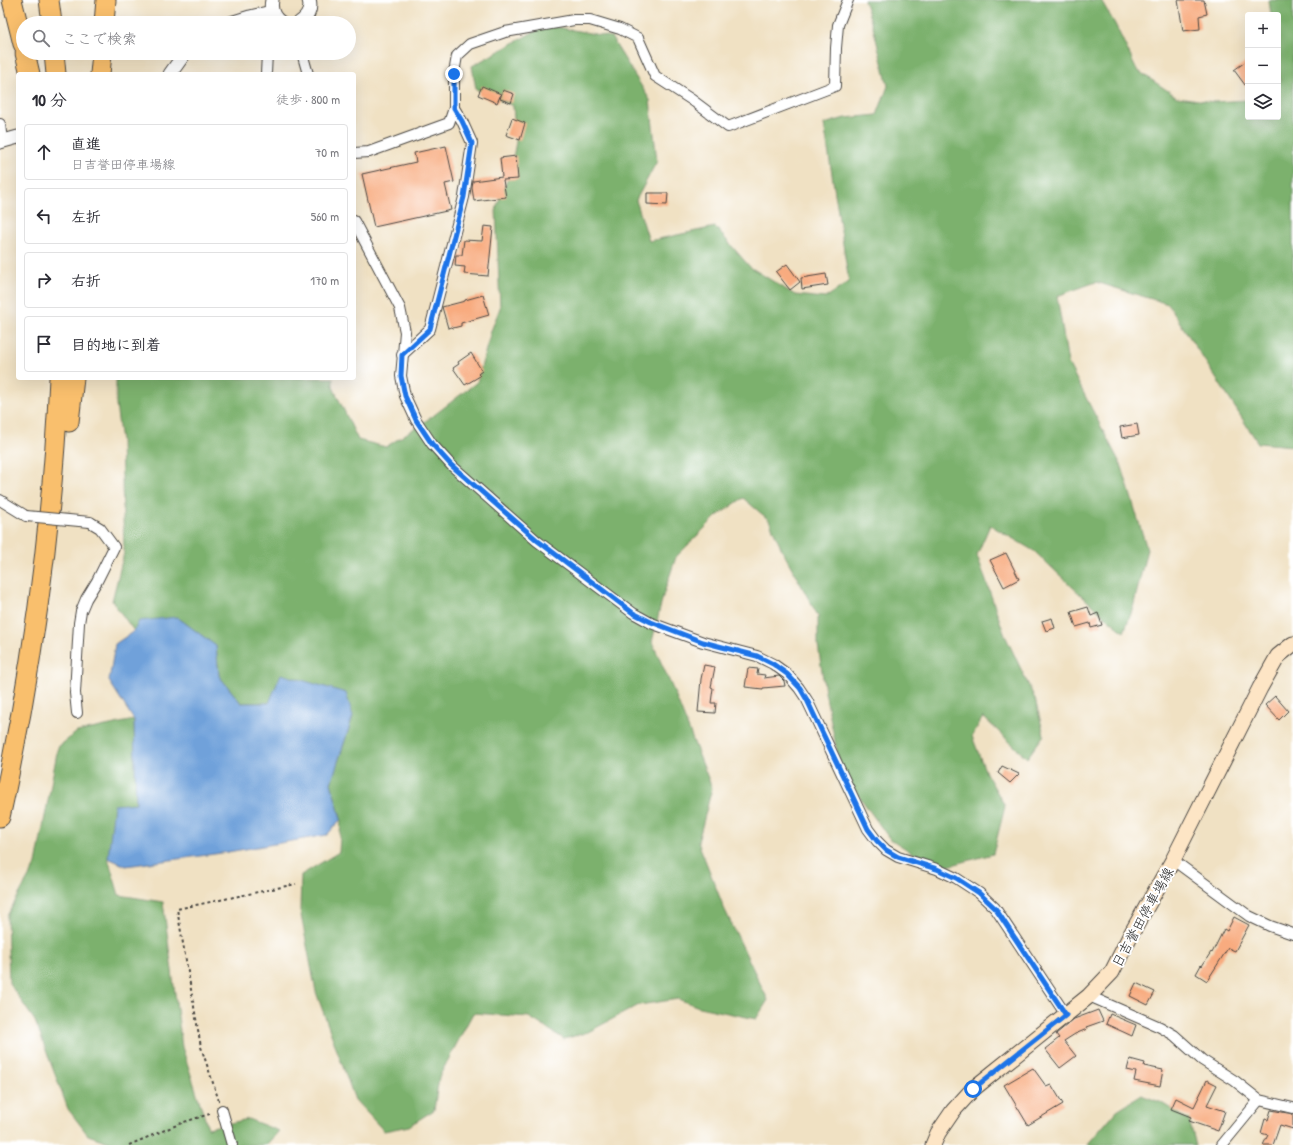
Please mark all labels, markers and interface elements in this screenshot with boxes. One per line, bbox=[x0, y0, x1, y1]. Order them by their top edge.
map controls bbox=[1245, 12, 1281, 120]
button: + bbox=[1245, 12, 1281, 48]
search box bbox=[16, 16, 356, 60]
icon: search bbox=[30, 27, 52, 49]
text: ここで検索 bbox=[62, 28, 137, 49]
button: − bbox=[1245, 48, 1281, 84]
route end bbox=[445, 65, 463, 83]
button: layers bbox=[1245, 84, 1281, 120]
text: 10 分 bbox=[32, 88, 67, 111]
text: 徒歩 · 800 m bbox=[276, 90, 340, 108]
text: 直進 bbox=[71, 133, 101, 154]
icon: ahead bbox=[33, 141, 55, 163]
text: 70 m bbox=[315, 143, 339, 161]
text: 日吉誉田停車場線 bbox=[71, 155, 175, 173]
icon: left bbox=[33, 205, 55, 227]
text: 左折 bbox=[71, 206, 101, 227]
text: 560 m bbox=[311, 207, 339, 225]
icon: right bbox=[33, 269, 55, 291]
text: 右折 bbox=[71, 270, 101, 291]
text: 170 m bbox=[310, 271, 339, 289]
icon: arrive bbox=[33, 333, 55, 355]
text: 目的地に到着 bbox=[71, 334, 161, 355]
street label: 日吉誉田停車場線 bbox=[1107, 863, 1177, 971]
route start bbox=[964, 1080, 982, 1098]

